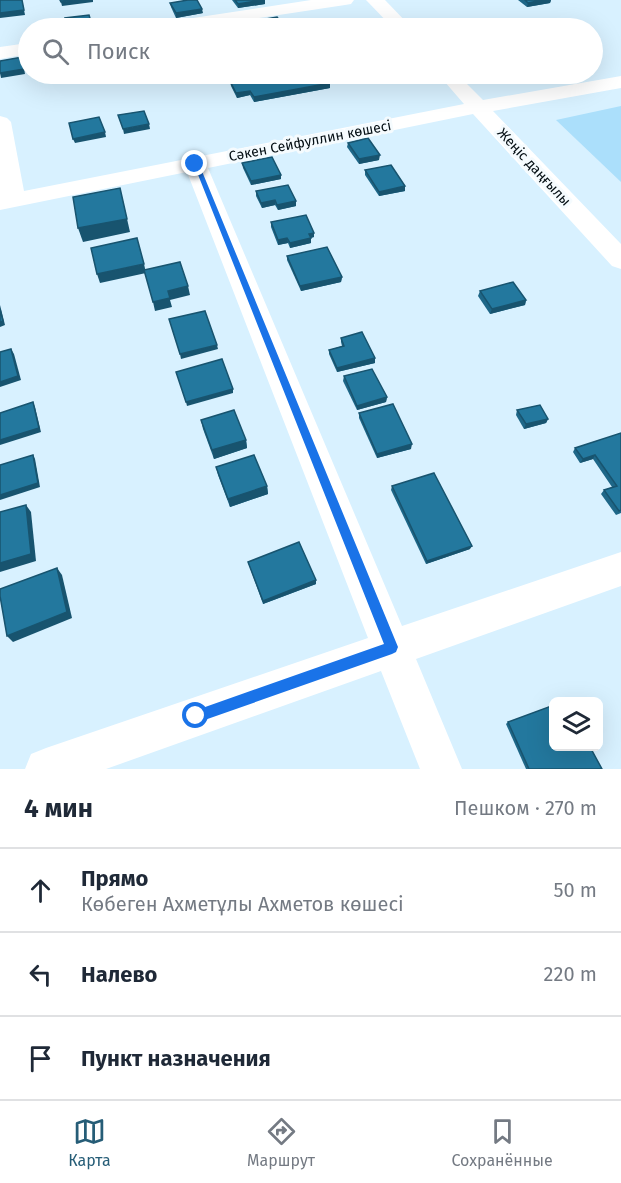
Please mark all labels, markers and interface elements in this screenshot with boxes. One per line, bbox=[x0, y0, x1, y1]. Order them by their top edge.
search box bbox=[18, 18, 603, 84]
icon: search bbox=[39, 35, 72, 68]
text: Поиск bbox=[87, 38, 150, 65]
street label: Сәкен Сейфуллин көшесі bbox=[227, 117, 393, 165]
street label: Жеңіс даңғылы bbox=[494, 125, 574, 209]
route end bbox=[181, 150, 207, 176]
map controls bbox=[549, 697, 603, 751]
button: layers bbox=[549, 697, 603, 751]
route start bbox=[182, 702, 208, 728]
text: 4 мин bbox=[24, 793, 93, 824]
text: Пешком · 270 m bbox=[454, 796, 597, 820]
text: Прямо bbox=[81, 865, 148, 892]
icon: ahead bbox=[24, 874, 57, 907]
text: 50 m bbox=[553, 878, 597, 902]
text: Көбеген Ахметұлы Ахметов көшесі bbox=[81, 892, 404, 916]
icon: left bbox=[24, 958, 57, 991]
text: Налево bbox=[81, 961, 157, 988]
text: 220 m bbox=[544, 962, 597, 986]
icon: arrive bbox=[24, 1042, 57, 1075]
text: Пункт назначения bbox=[81, 1045, 271, 1072]
tab: Карта bbox=[68, 1115, 111, 1170]
tab: Маршрут bbox=[247, 1115, 315, 1170]
tab: Сохранённые bbox=[451, 1115, 553, 1170]

